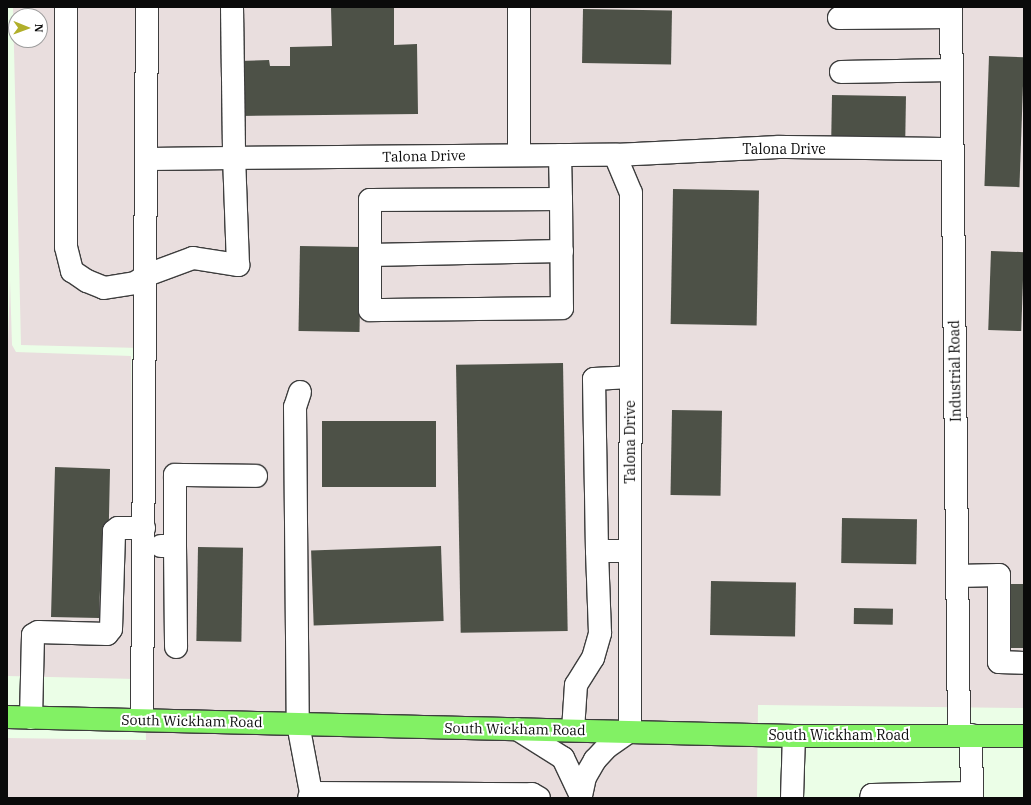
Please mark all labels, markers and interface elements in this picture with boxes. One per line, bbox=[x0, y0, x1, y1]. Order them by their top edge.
north arrow bbox=[8, 8, 48, 48]
text: N bbox=[32, 24, 46, 33]
street label: Talona Drive bbox=[742, 141, 826, 157]
street label: Talona Drive bbox=[382, 147, 466, 165]
street label: Industrial Road bbox=[946, 320, 964, 422]
street label: Talona Drive bbox=[622, 400, 638, 484]
street label: South Wickham Road bbox=[121, 711, 263, 731]
street label: South Wickham Road bbox=[444, 719, 586, 739]
street label: South Wickham Road bbox=[768, 727, 910, 743]

